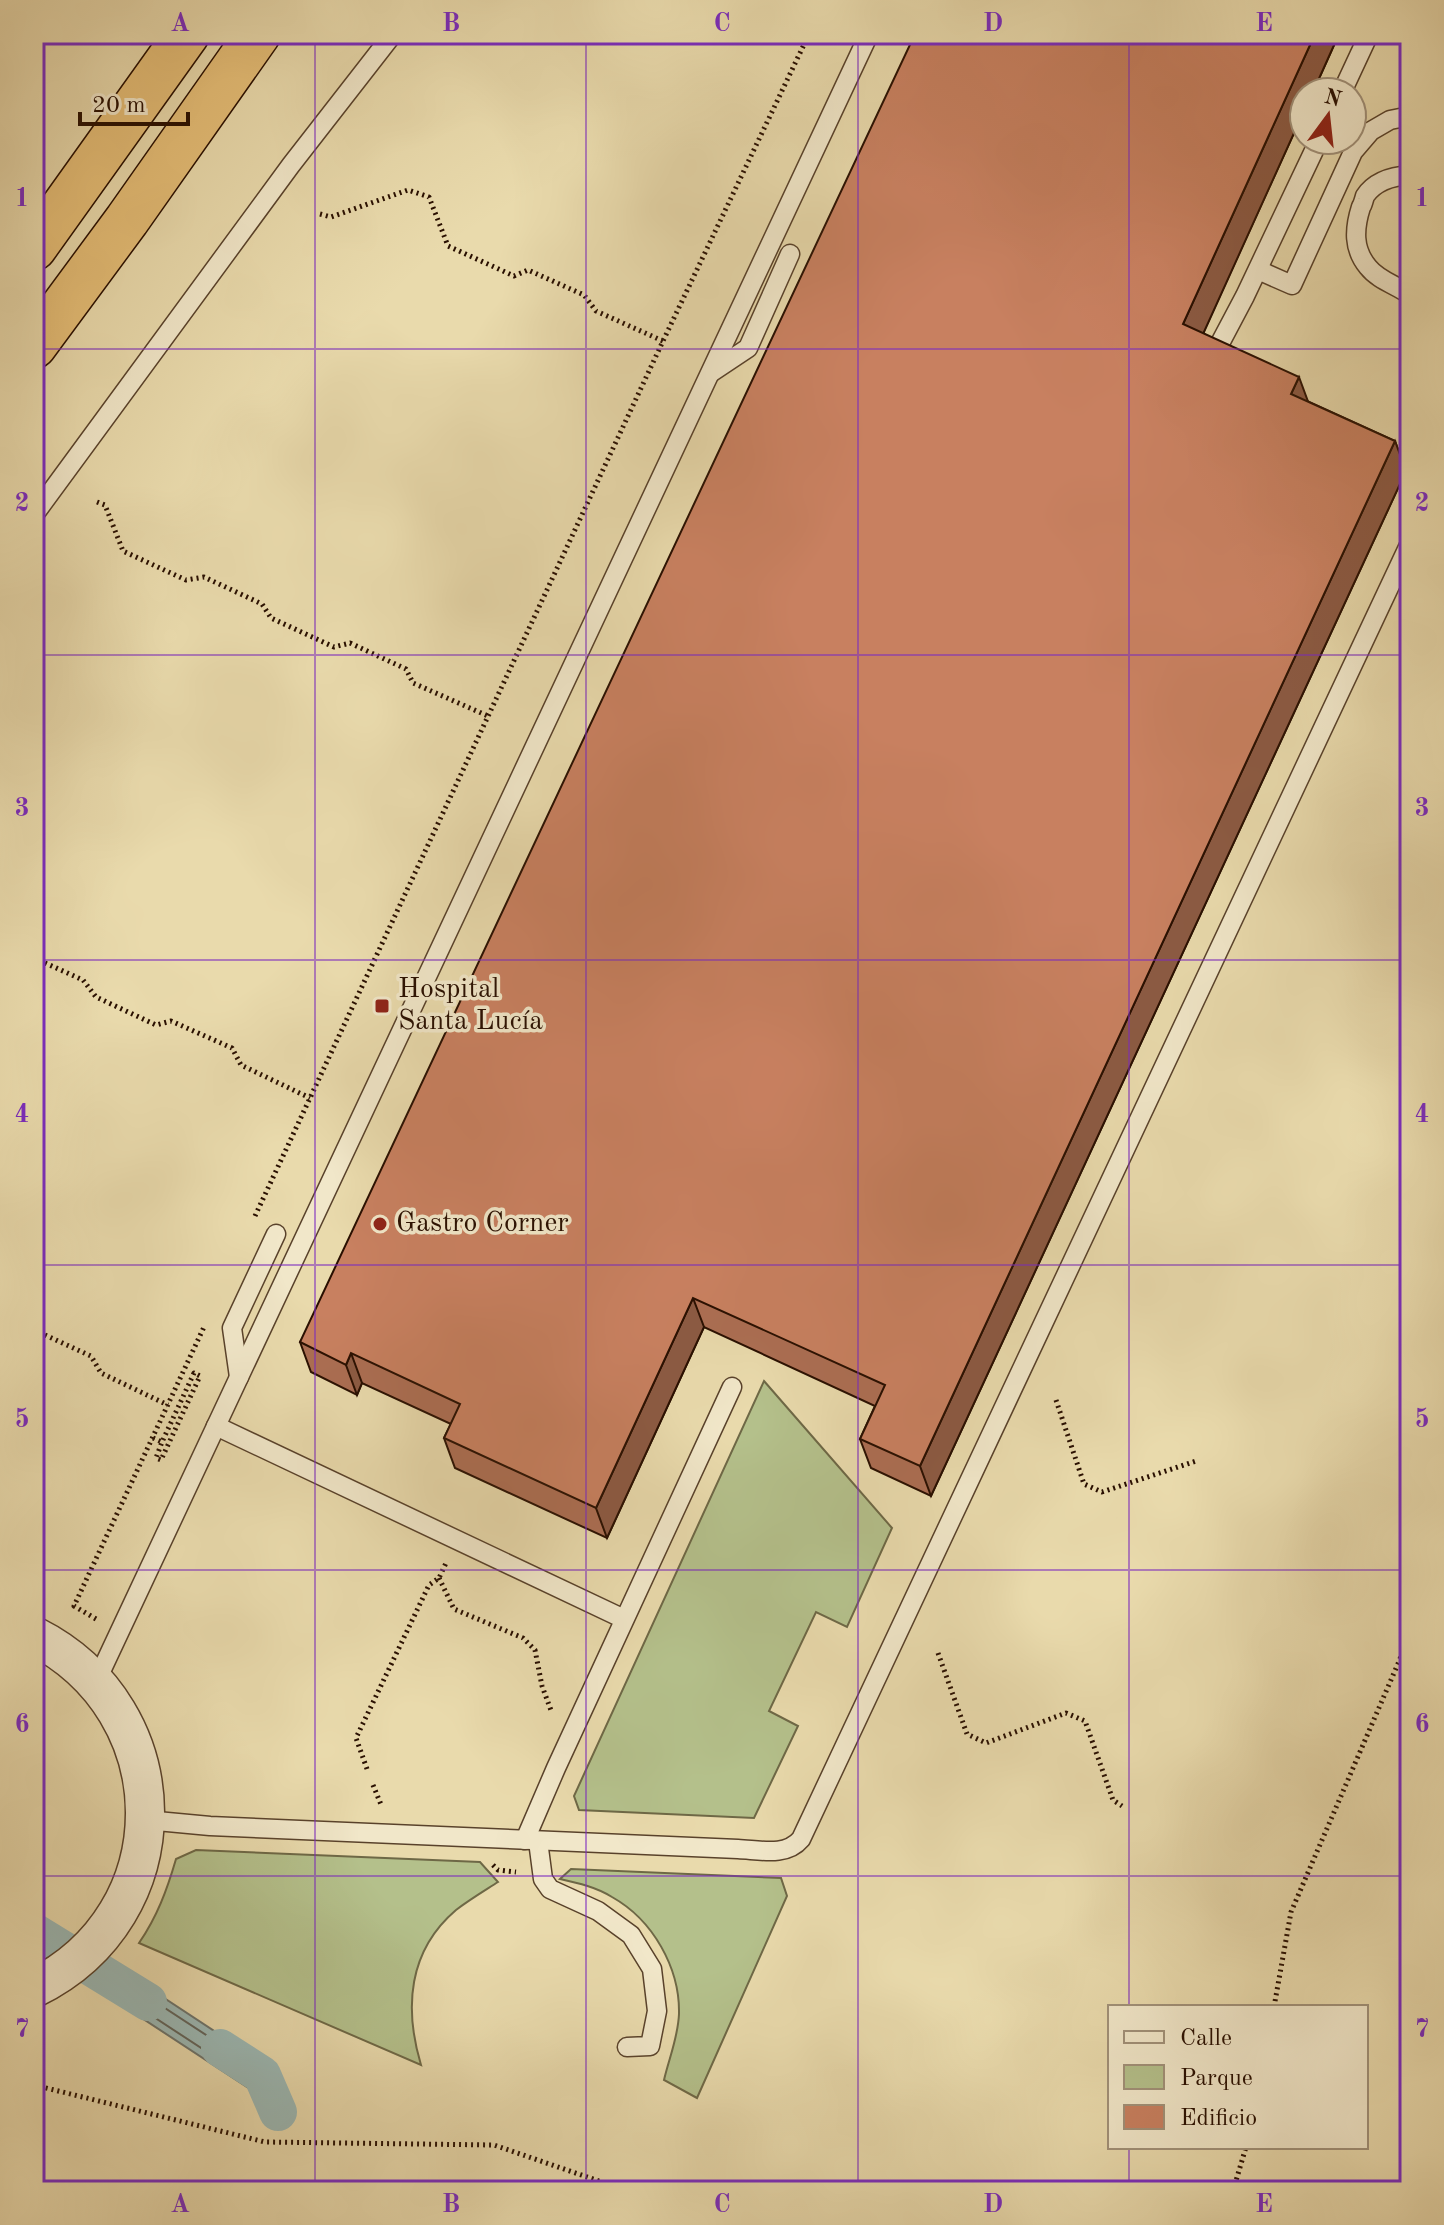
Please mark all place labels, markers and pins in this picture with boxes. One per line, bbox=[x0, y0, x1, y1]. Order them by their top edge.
place label: Hospital Santa Lucía bbox=[398, 976, 543, 1036]
marker: Hospital Santa Lucía bbox=[373, 997, 391, 1015]
place label: Gastro Corner bbox=[396, 1210, 569, 1238]
marker: Gastro Corner bbox=[371, 1215, 389, 1233]

